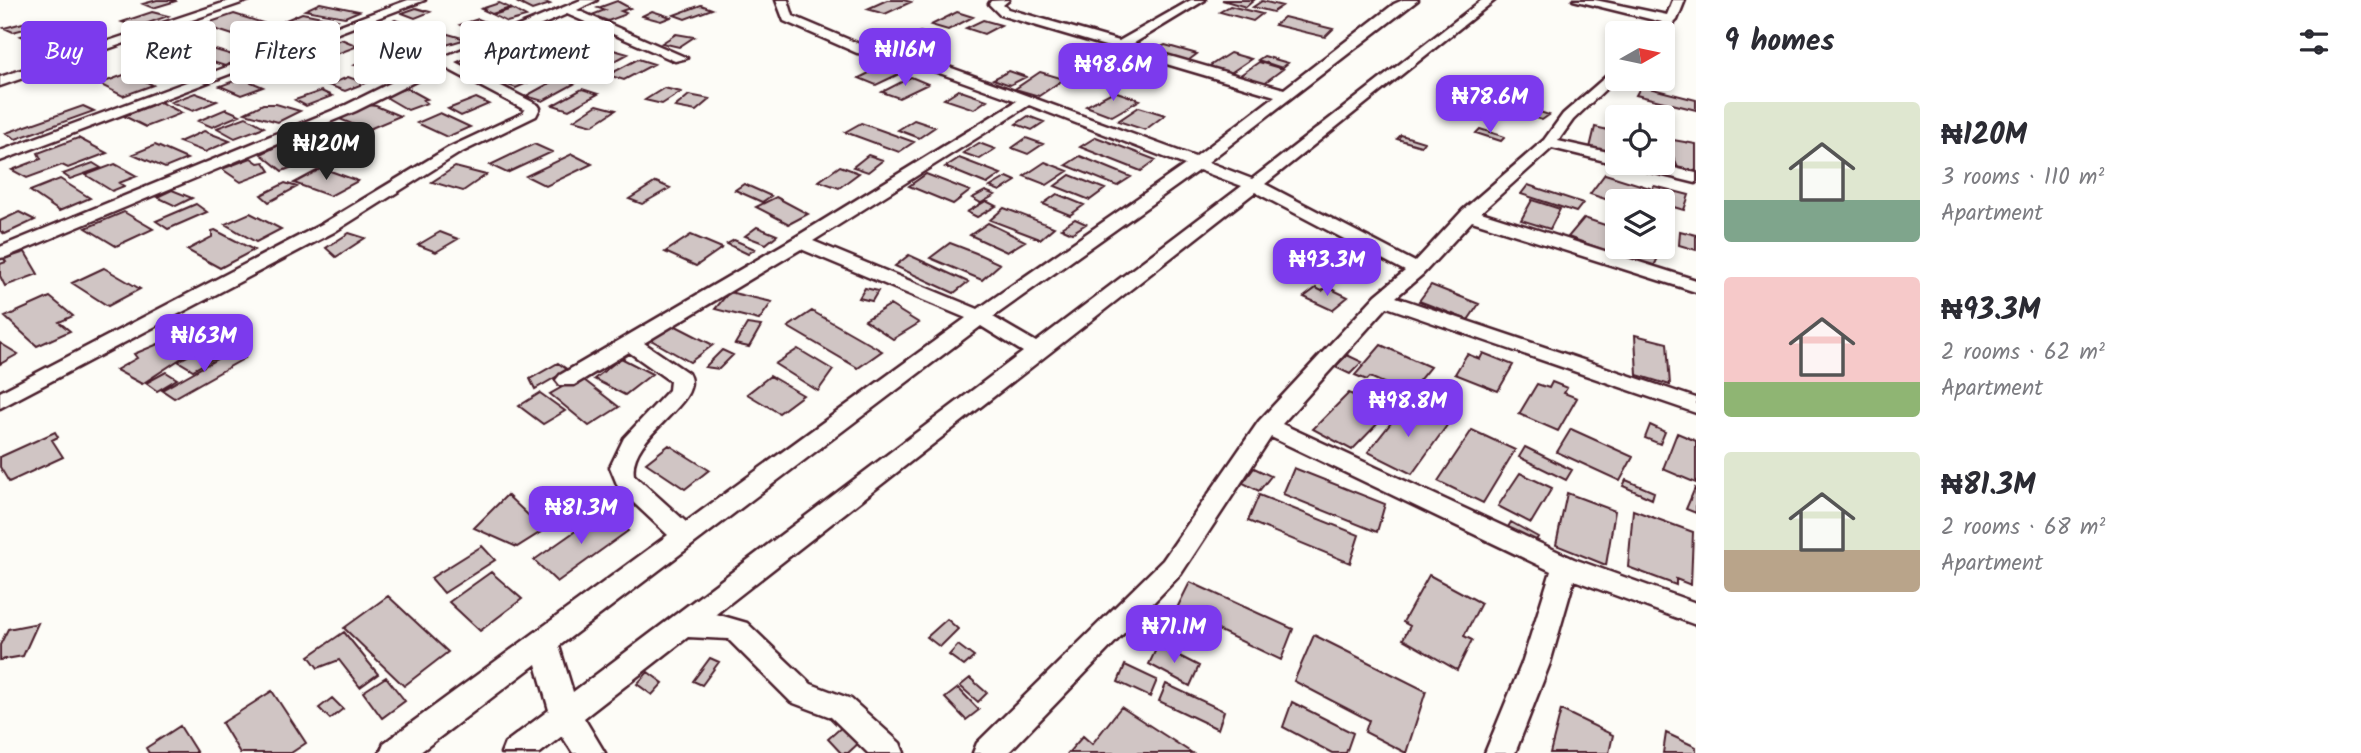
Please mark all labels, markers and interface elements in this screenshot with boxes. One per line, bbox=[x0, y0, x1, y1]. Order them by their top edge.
text: 9 homes bbox=[1724, 18, 1835, 66]
chip: Buy bbox=[21, 21, 107, 84]
chip: Rent bbox=[121, 21, 216, 84]
chip: Filters bbox=[230, 21, 340, 84]
chip: New bbox=[354, 21, 446, 84]
chip: Apartment bbox=[460, 21, 614, 84]
north arrow bbox=[1605, 21, 1675, 91]
map controls bbox=[1605, 21, 1675, 259]
icon: filters bbox=[2295, 23, 2333, 61]
pin: ₦116M bbox=[856, 28, 954, 88]
text: ₦116M bbox=[875, 33, 935, 69]
pin: ₦98.6M bbox=[1056, 43, 1170, 103]
text: ₦98.6M bbox=[1074, 48, 1152, 84]
pin: ₦78.6M bbox=[1433, 76, 1547, 135]
text: ₦78.6M bbox=[1452, 80, 1528, 116]
button: locate bbox=[1605, 105, 1675, 175]
text: ₦120M bbox=[1941, 112, 2027, 160]
pin: ₦120M bbox=[277, 122, 375, 182]
text: ₦120M bbox=[293, 127, 359, 163]
icon: home bbox=[1780, 130, 1864, 214]
text: 3 rooms · 110 m² bbox=[1941, 160, 2104, 196]
button: layers bbox=[1605, 189, 1675, 259]
text: Apartment bbox=[1941, 196, 2043, 232]
pin: ₦93.3M bbox=[1270, 238, 1384, 298]
text: ₦93.3M bbox=[1289, 243, 1365, 279]
text: ₦93.3M bbox=[1941, 287, 2040, 335]
icon: home bbox=[1780, 305, 1864, 389]
pin: ₦163M bbox=[155, 314, 253, 374]
text: ₦163M bbox=[171, 319, 237, 355]
text: 2 rooms · 62 m² bbox=[1941, 335, 2105, 371]
text: Apartment bbox=[1941, 371, 2043, 407]
pin: ₦98.8M bbox=[1351, 380, 1465, 439]
text: ₦98.8M bbox=[1369, 384, 1447, 420]
text: ₦81.3M bbox=[1941, 462, 2036, 510]
icon: home bbox=[1780, 480, 1864, 564]
pin: ₦81.3M bbox=[524, 486, 638, 546]
text: ₦81.3M bbox=[545, 491, 617, 527]
text: 2 rooms · 68 m² bbox=[1941, 510, 2105, 546]
text: Apartment bbox=[1941, 546, 2043, 582]
pin: ₦71.1M bbox=[1117, 606, 1231, 665]
text: ₦71.1M bbox=[1142, 610, 1206, 646]

